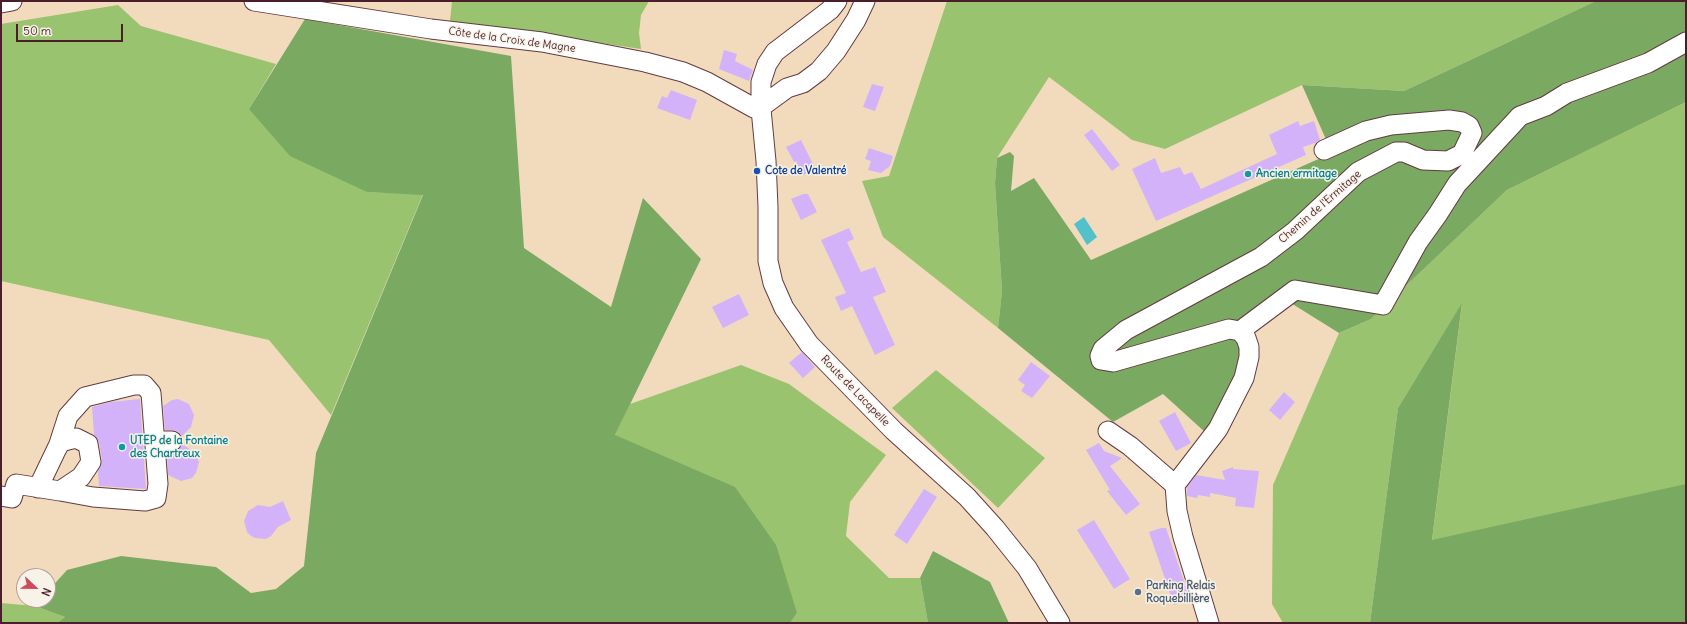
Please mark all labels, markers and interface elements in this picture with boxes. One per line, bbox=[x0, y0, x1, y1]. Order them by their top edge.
scale bar bbox=[18, 16, 125, 42]
text: 50 m bbox=[23, 23, 51, 38]
street label: Côte de la Croix de Magne bbox=[448, 25, 576, 55]
place label: Cote de Valentré bbox=[765, 164, 846, 178]
marker: Cote de Valentré bbox=[752, 166, 762, 176]
place label: Ancien ermitage bbox=[1256, 167, 1337, 181]
street label: Chemin de l'Ermitage bbox=[1276, 168, 1364, 246]
marker: Ancien ermitage bbox=[1243, 169, 1253, 179]
street label: Route de Lacapelle bbox=[818, 353, 892, 429]
place label: UTEP de la Fontaine des Chartreux bbox=[130, 434, 228, 460]
marker: UTEP de la Fontaine des Chartreux bbox=[117, 442, 127, 452]
north arrow bbox=[16, 568, 56, 608]
place label: Parking Relais Roquebillière bbox=[1146, 579, 1215, 605]
text: N bbox=[38, 586, 54, 598]
marker: Parking Relais Roquebillière bbox=[1133, 587, 1143, 597]

